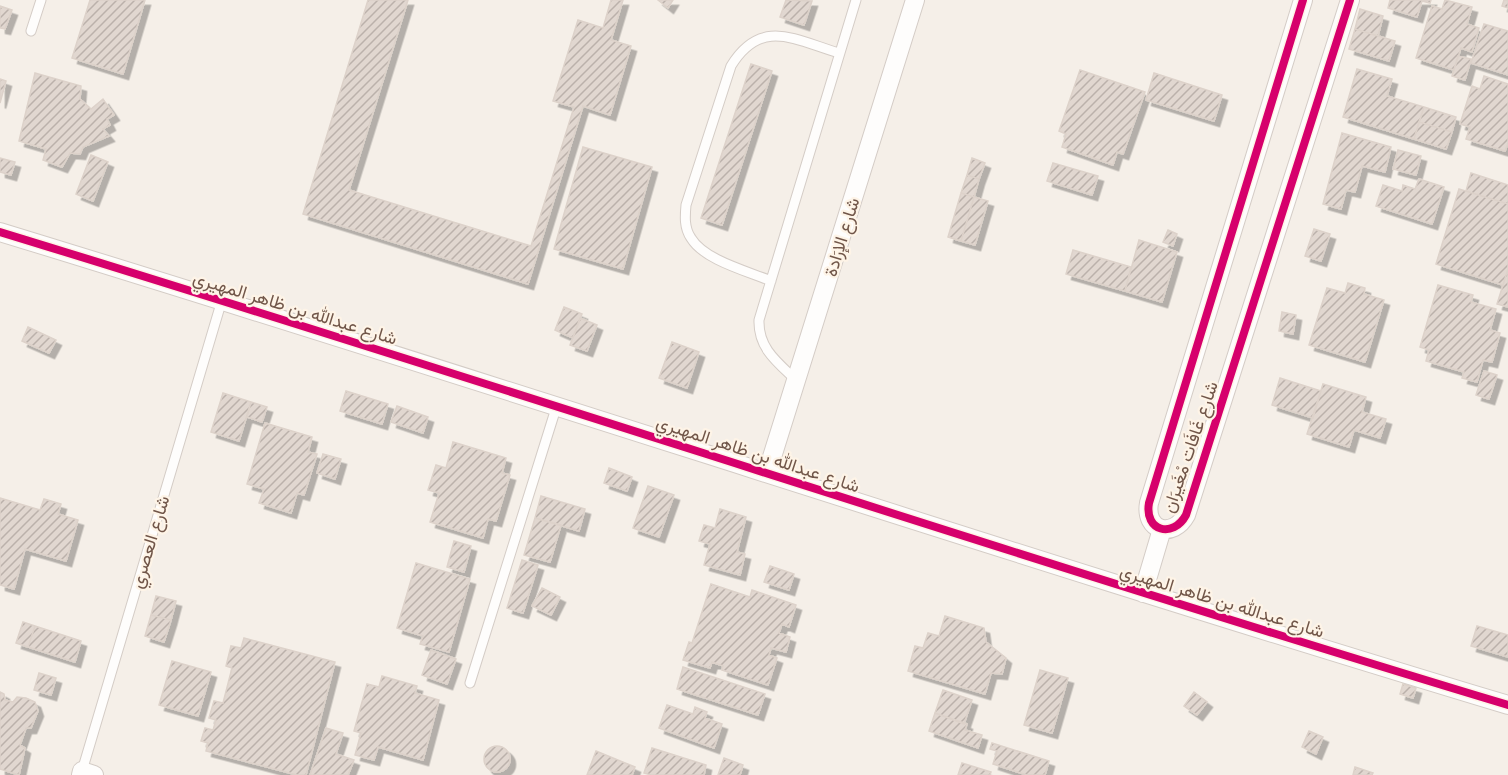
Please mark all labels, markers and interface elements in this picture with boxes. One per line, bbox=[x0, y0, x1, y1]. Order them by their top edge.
street label: شارع الإرَادة bbox=[819, 195, 865, 279]
street label: شارع عبدالله بن ظاهر المهيري bbox=[189, 265, 400, 353]
street label: شارع غَافَات مْغَيرَان bbox=[1156, 378, 1224, 516]
street label: شارع عبدالله بن ظاهر المهيري bbox=[652, 410, 863, 501]
street label: شارع العصري bbox=[125, 493, 178, 592]
street label: شارع عبدالله بن ظاهر المهيري bbox=[1116, 558, 1327, 646]

